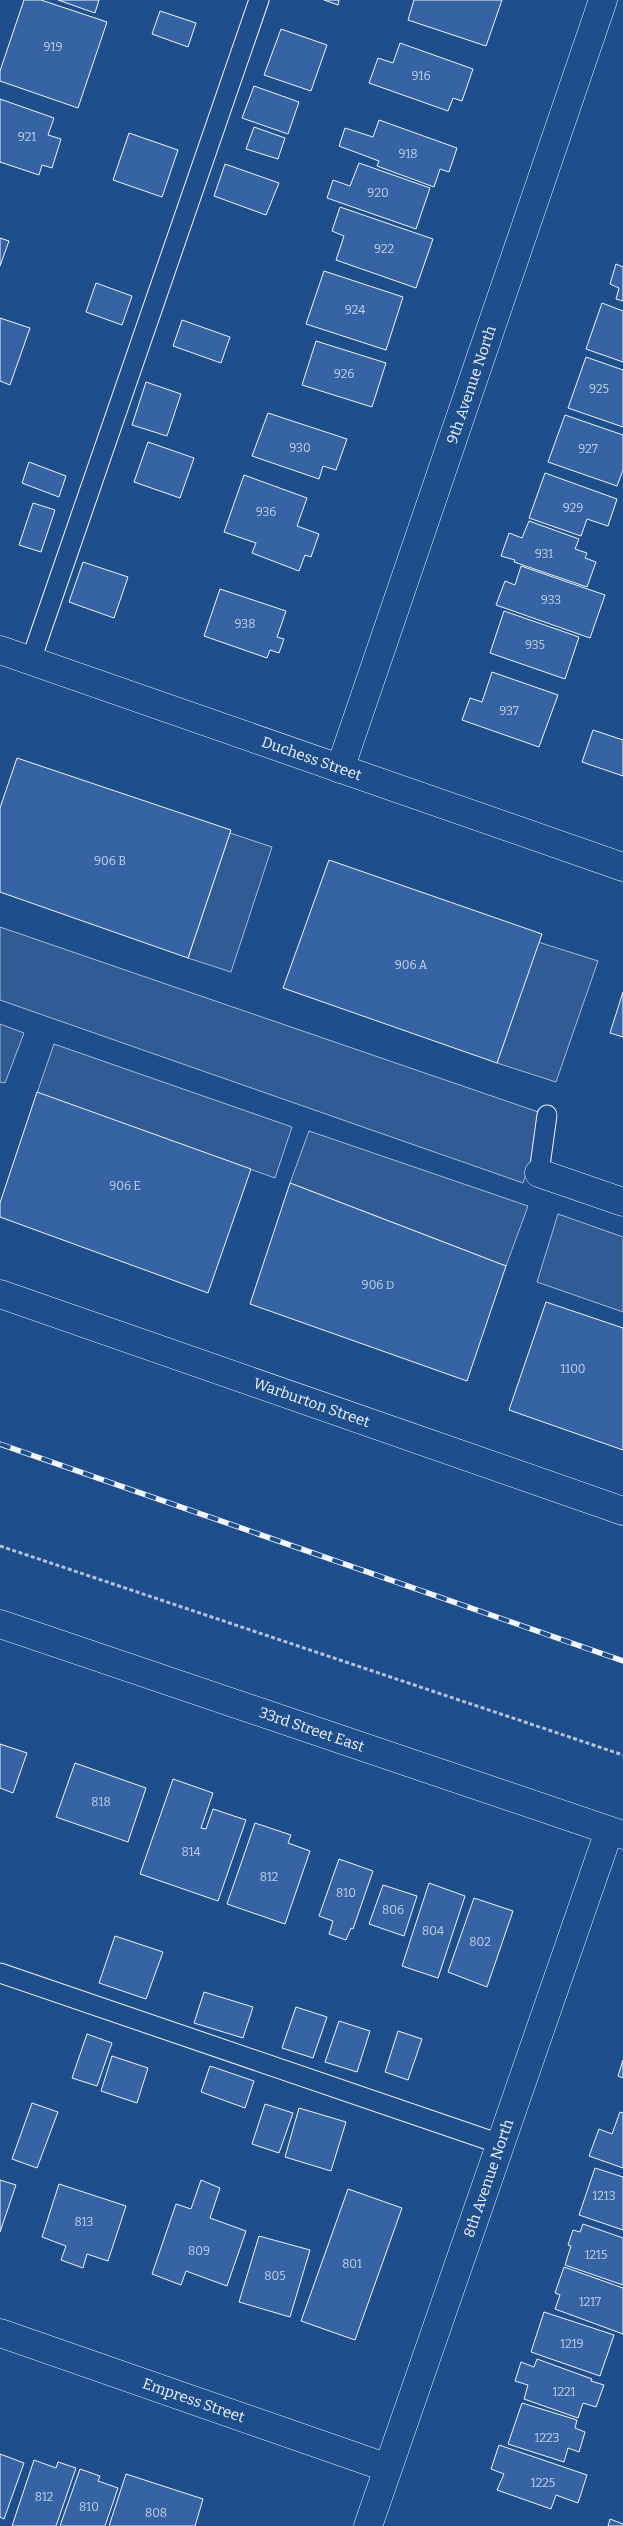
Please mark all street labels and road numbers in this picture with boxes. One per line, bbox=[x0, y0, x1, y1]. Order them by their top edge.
street label: 9th Avenue North bbox=[443, 323, 500, 446]
street label: Duchess Street bbox=[259, 733, 365, 784]
street label: Warburton Street bbox=[251, 1374, 373, 1431]
street label: 33rd Street East bbox=[257, 1703, 367, 1756]
street label: 8th Avenue North bbox=[460, 2116, 518, 2240]
street label: Empress Street bbox=[140, 2374, 247, 2427]

